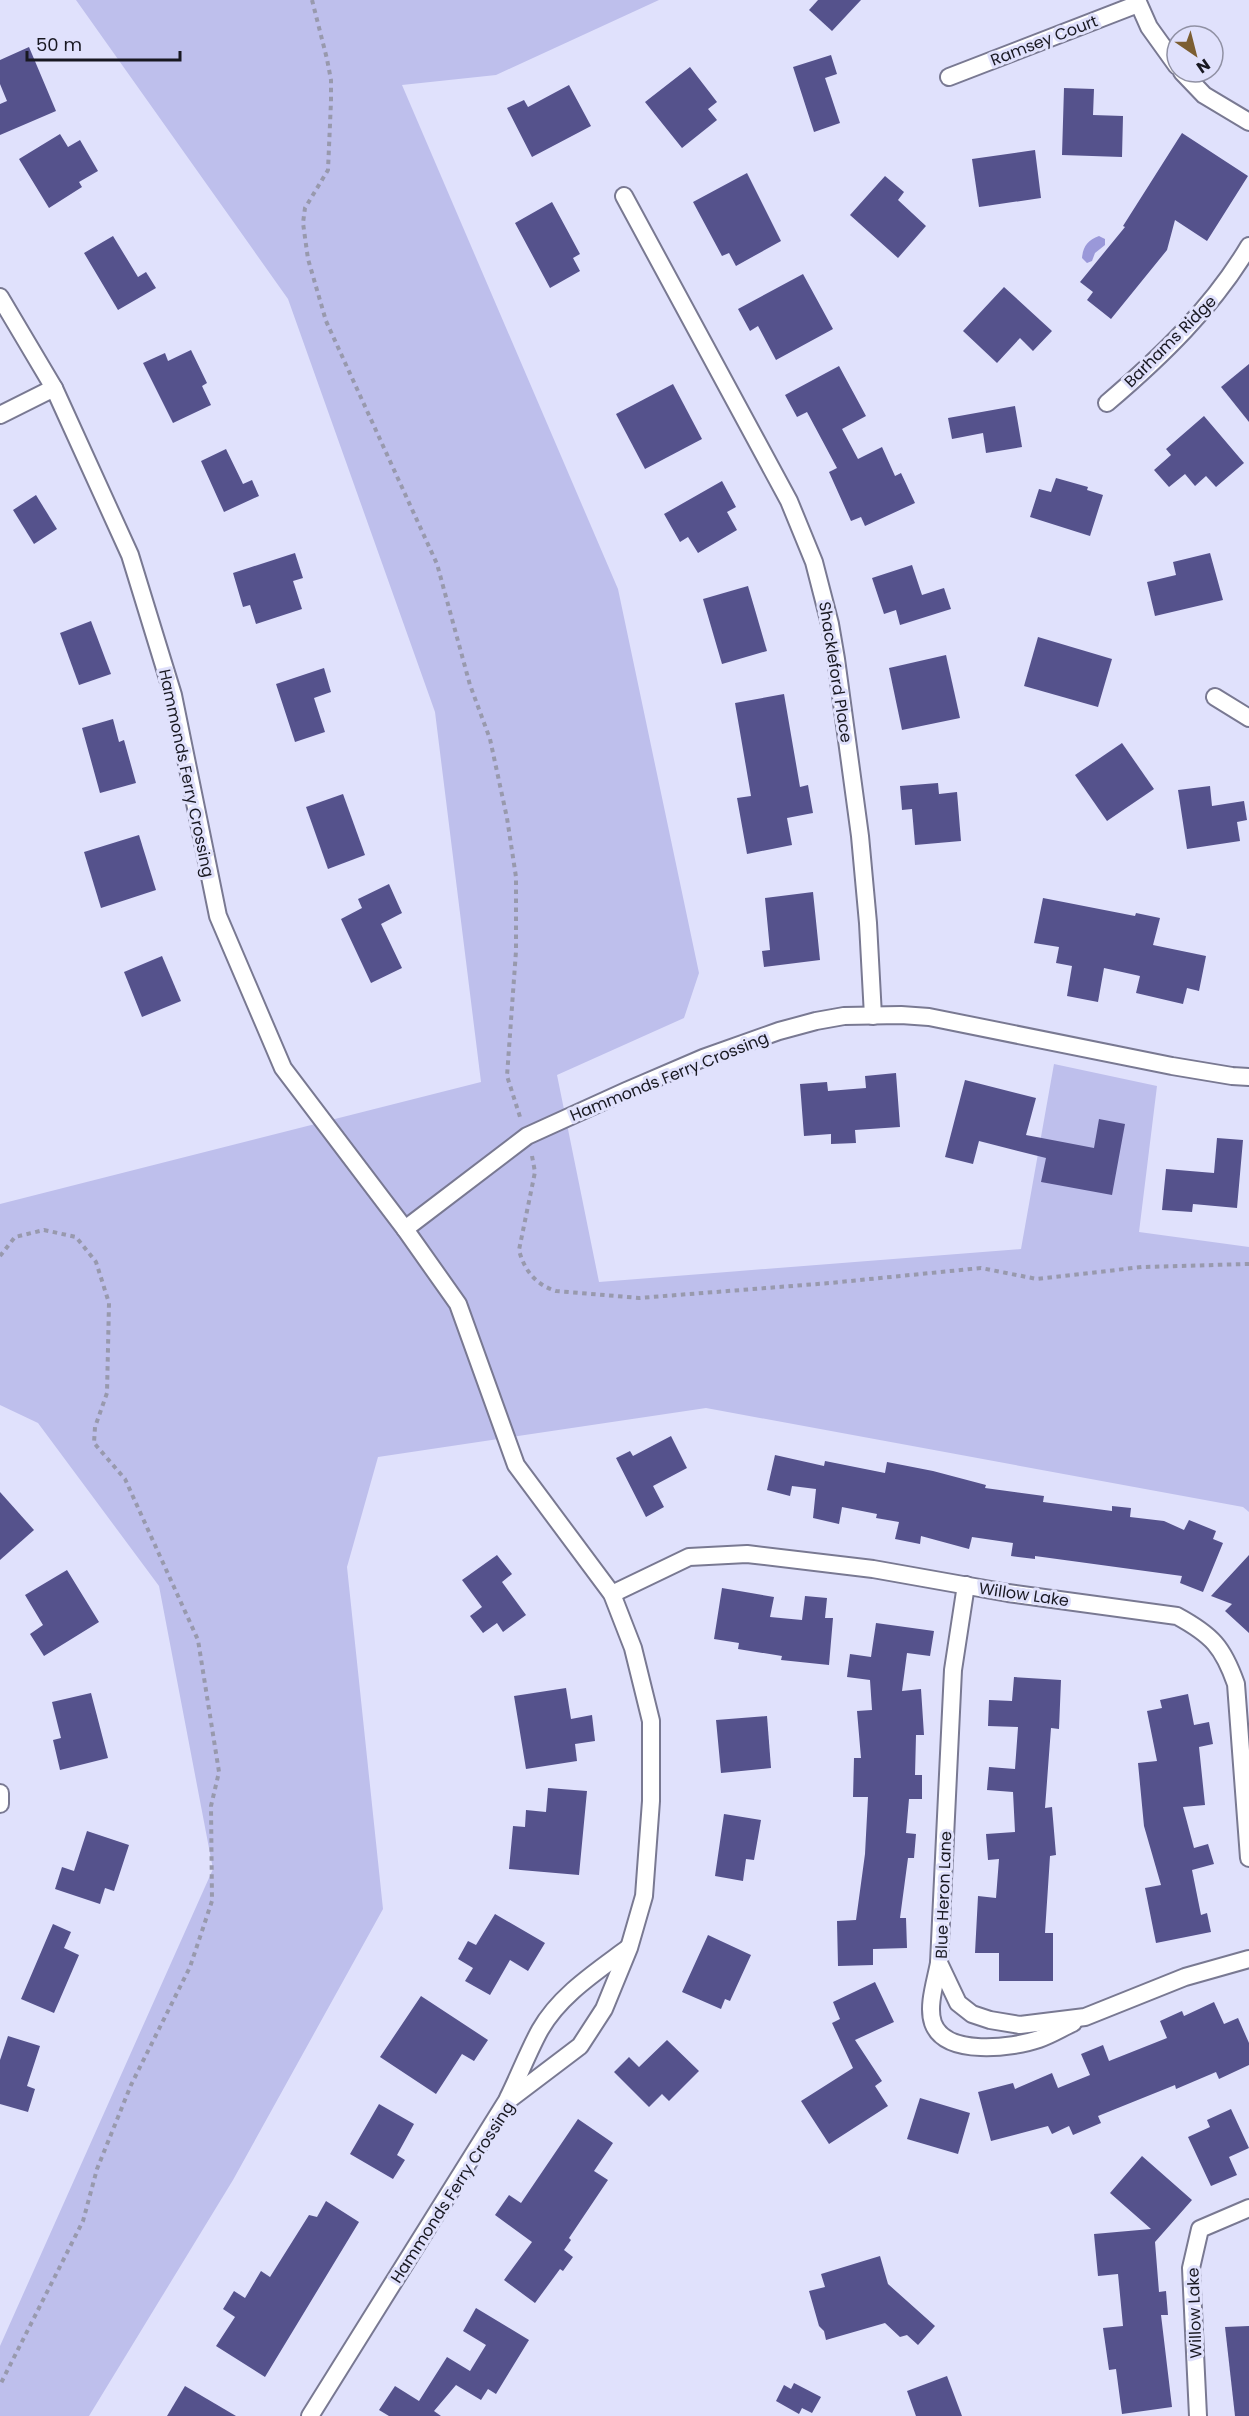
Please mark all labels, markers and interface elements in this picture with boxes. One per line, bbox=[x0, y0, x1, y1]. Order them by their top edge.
street label: Ramsey Court bbox=[987, 9, 1101, 71]
scale bar bbox=[27, 24, 180, 62]
north arrow bbox=[1165, 24, 1225, 84]
text: 50 m bbox=[36, 32, 82, 57]
text: N bbox=[1192, 53, 1215, 79]
street label: Barhams Ridge bbox=[1119, 290, 1222, 393]
street label: Shackleford Place bbox=[813, 600, 858, 744]
street label: Hammonds Ferry Crossing bbox=[153, 667, 220, 879]
street label: Hammonds Ferry Crossing bbox=[566, 1026, 772, 1127]
street label: Willow Lake bbox=[977, 1577, 1071, 1612]
street label: Blue Heron Lane bbox=[930, 1831, 957, 1959]
street label: Hammonds Ferry Crossing bbox=[385, 2097, 520, 2288]
street label: Willow Lake bbox=[1181, 2267, 1208, 2359]

